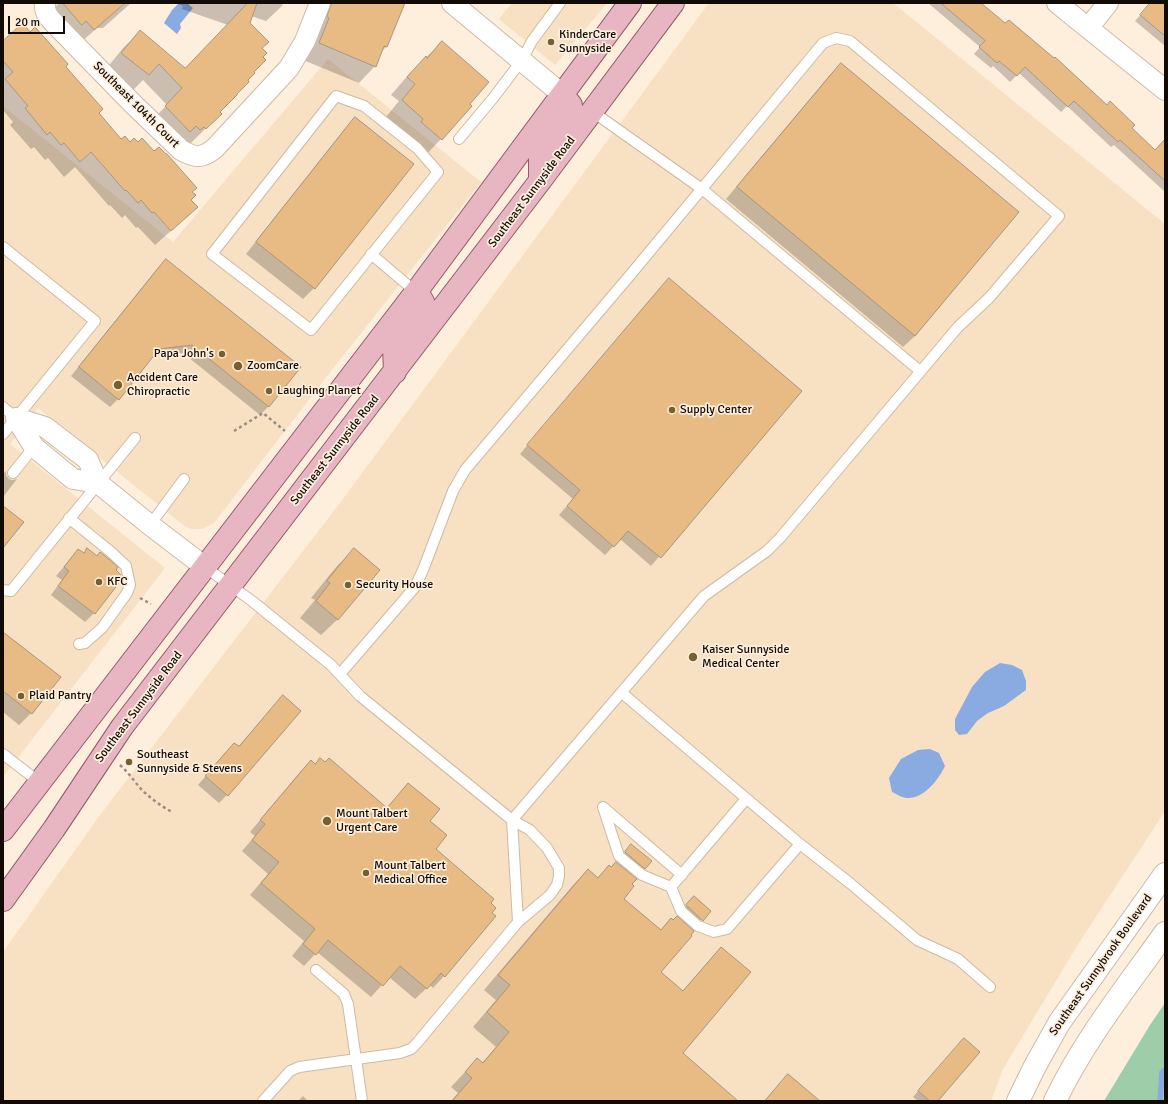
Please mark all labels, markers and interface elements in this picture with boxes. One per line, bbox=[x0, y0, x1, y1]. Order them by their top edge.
scale bar bbox=[10, 8, 67, 34]
text: 20 m bbox=[15, 15, 40, 30]
place label: KinderCare Sunnyside bbox=[559, 28, 616, 56]
marker: KinderCare Sunnyside bbox=[546, 37, 556, 47]
street label: Southeast 104th Court bbox=[90, 59, 182, 151]
street label: Southeast Sunnyside Road bbox=[486, 134, 578, 250]
place label: Papa John's bbox=[154, 347, 214, 361]
marker: Papa John's bbox=[217, 349, 227, 359]
place label: ZoomCare bbox=[247, 359, 299, 373]
marker: ZoomCare bbox=[232, 360, 244, 372]
place label: Accident Care Chiropractic bbox=[127, 371, 198, 399]
marker: Accident Care Chiropractic bbox=[112, 379, 124, 391]
place label: Laughing Planet bbox=[277, 384, 361, 398]
marker: Laughing Planet bbox=[264, 386, 274, 396]
street label: Southeast Sunnyside Road bbox=[288, 392, 382, 508]
place label: Supply Center bbox=[680, 403, 752, 417]
marker: Supply Center bbox=[667, 405, 677, 415]
place label: KFC bbox=[107, 575, 128, 589]
marker: KFC bbox=[94, 577, 104, 587]
place label: Security House bbox=[356, 578, 433, 592]
marker: Security House bbox=[343, 580, 353, 590]
place label: Kaiser Sunnyside Medical Center bbox=[702, 643, 789, 671]
street label: Southeast Sunnyside Road bbox=[93, 649, 185, 765]
marker: Kaiser Sunnyside Medical Center bbox=[687, 651, 699, 663]
place label: Plaid Pantry bbox=[29, 689, 91, 703]
marker: Plaid Pantry bbox=[16, 691, 26, 701]
place label: Southeast Sunnyside & Stevens bbox=[137, 748, 242, 776]
marker: Southeast Sunnyside & Stevens bbox=[124, 757, 134, 767]
place label: Mount Talbert Urgent Care bbox=[336, 807, 408, 835]
marker: Mount Talbert Urgent Care bbox=[321, 815, 333, 827]
place label: Mount Talbert Medical Office bbox=[374, 859, 447, 887]
marker: Mount Talbert Medical Office bbox=[361, 868, 371, 878]
street label: Southeast Sunnybrook Boulevard bbox=[1047, 892, 1155, 1038]

